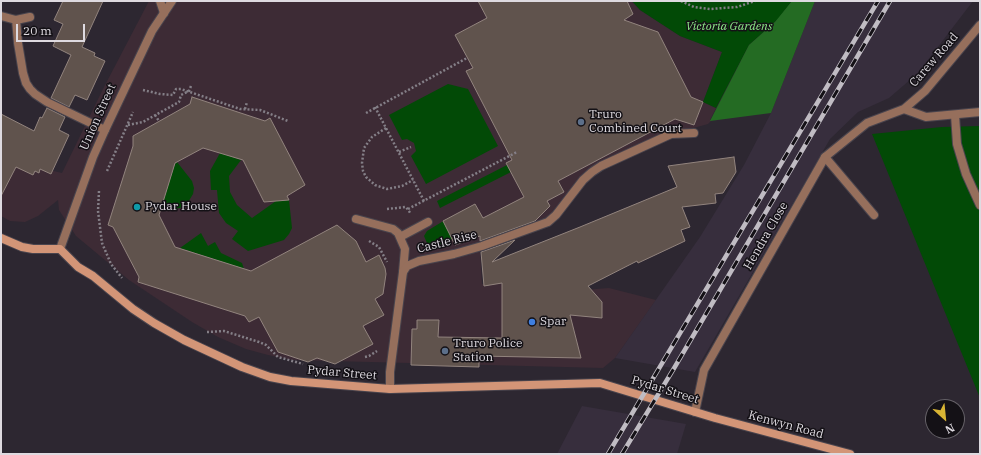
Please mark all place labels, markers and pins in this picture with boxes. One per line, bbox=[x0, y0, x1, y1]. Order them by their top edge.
place label: Truro Combined Court bbox=[589, 108, 682, 136]
marker: Truro Combined Court bbox=[576, 117, 586, 127]
place label: Pydar House bbox=[145, 200, 217, 214]
marker: Pydar House bbox=[132, 202, 142, 212]
place label: Spar bbox=[540, 315, 566, 329]
marker: Spar bbox=[527, 317, 537, 327]
place label: Truro Police Station bbox=[453, 337, 522, 365]
marker: Truro Police Station bbox=[440, 346, 450, 356]

